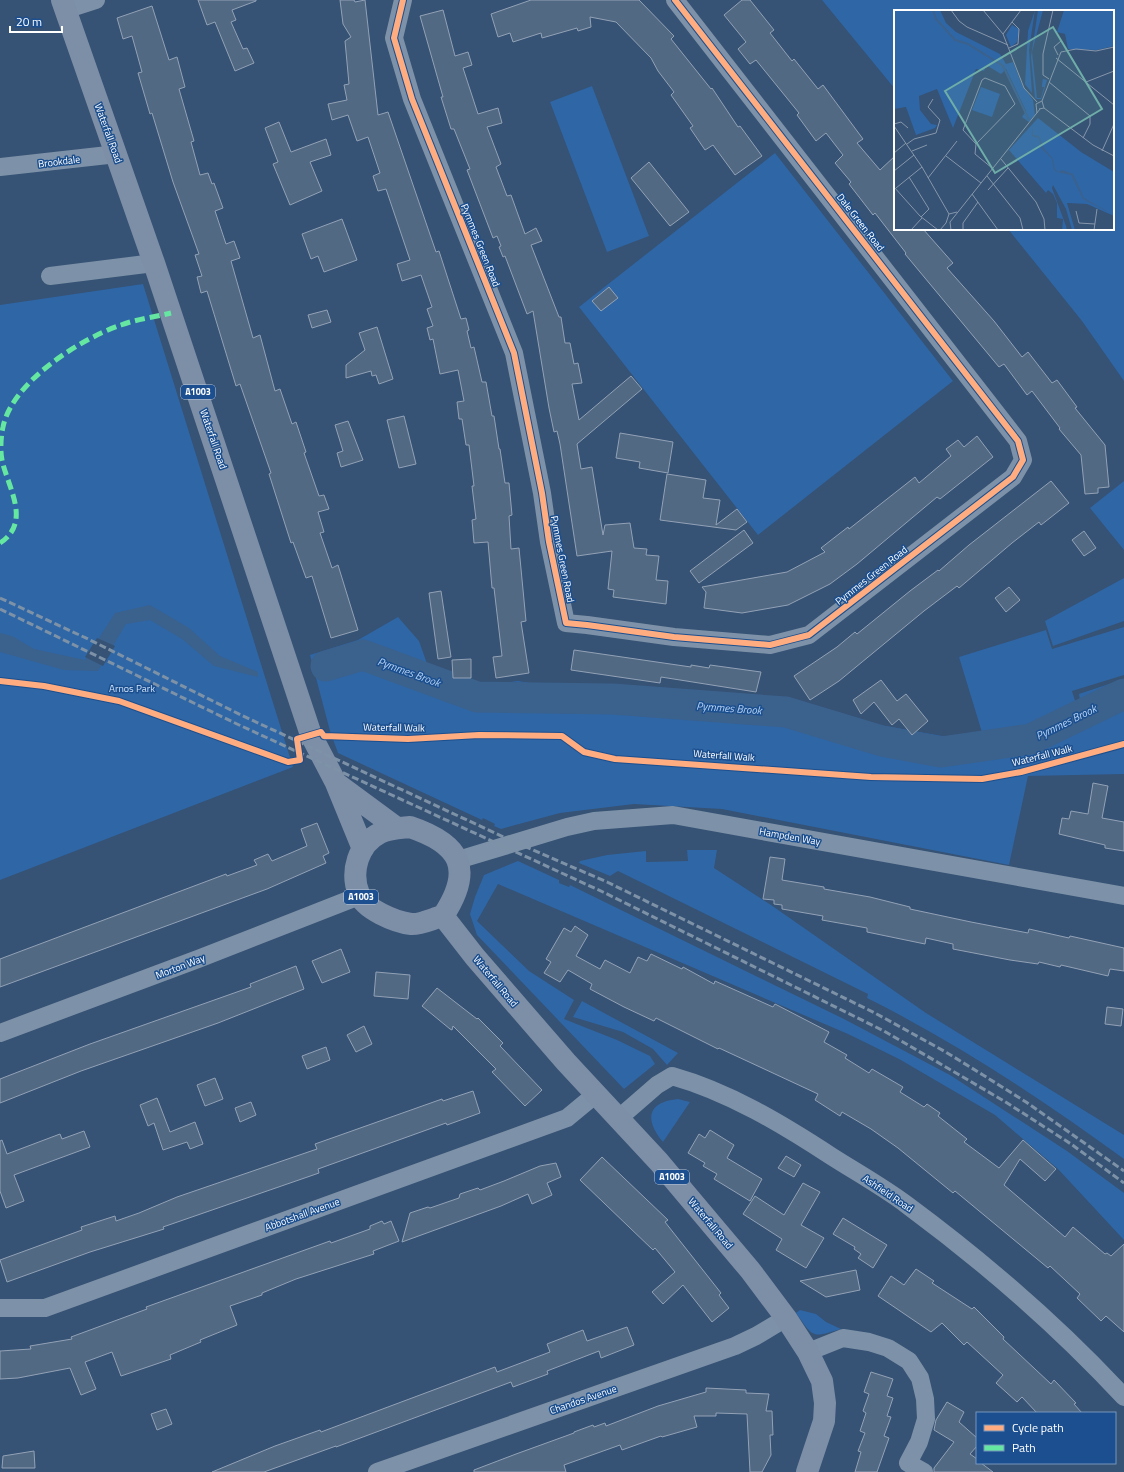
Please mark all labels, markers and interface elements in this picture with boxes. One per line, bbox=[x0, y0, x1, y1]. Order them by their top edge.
scale bar bbox=[10, 8, 62, 34]
inset map bbox=[894, 10, 1114, 230]
text: 20 m bbox=[16, 12, 42, 31]
street label: Waterfall Road bbox=[91, 101, 126, 165]
street label: Brookdale bbox=[37, 151, 81, 172]
street label: Dale Green Road bbox=[833, 190, 888, 254]
street label: Pymmes Green Road bbox=[457, 201, 504, 289]
road number: A1003 bbox=[181, 385, 215, 399]
street label: Waterfall Road bbox=[196, 407, 231, 471]
street label: Pymmes Green Road bbox=[547, 514, 578, 604]
street label: Pymmes Green Road bbox=[832, 542, 911, 608]
water label: Pymmes Brook bbox=[375, 653, 444, 691]
park label: Arnos Park bbox=[109, 681, 155, 696]
water label: Pymmes Brook bbox=[696, 698, 763, 718]
water label: Pymmes Brook bbox=[1033, 700, 1100, 744]
street label: Waterfall Walk bbox=[363, 719, 425, 736]
street label: Waterfall Walk bbox=[1010, 741, 1074, 770]
street label: Waterfall Walk bbox=[693, 746, 755, 765]
street label: Hampden Way bbox=[758, 824, 822, 849]
road number: A1003 bbox=[344, 890, 378, 904]
street label: Morton Way bbox=[153, 950, 207, 983]
street label: Waterfall Road bbox=[470, 953, 521, 1010]
road number: A1003 bbox=[655, 1170, 689, 1184]
street label: Ashfield Road bbox=[859, 1171, 916, 1216]
street label: Abbotshall Avenue bbox=[263, 1194, 342, 1235]
street label: Waterfall Road bbox=[685, 1195, 736, 1252]
street label: Chandos Avenue bbox=[548, 1381, 619, 1418]
legend bbox=[976, 1412, 1116, 1464]
text: Cycle path bbox=[1012, 1418, 1064, 1437]
text: Path bbox=[1012, 1438, 1036, 1457]

